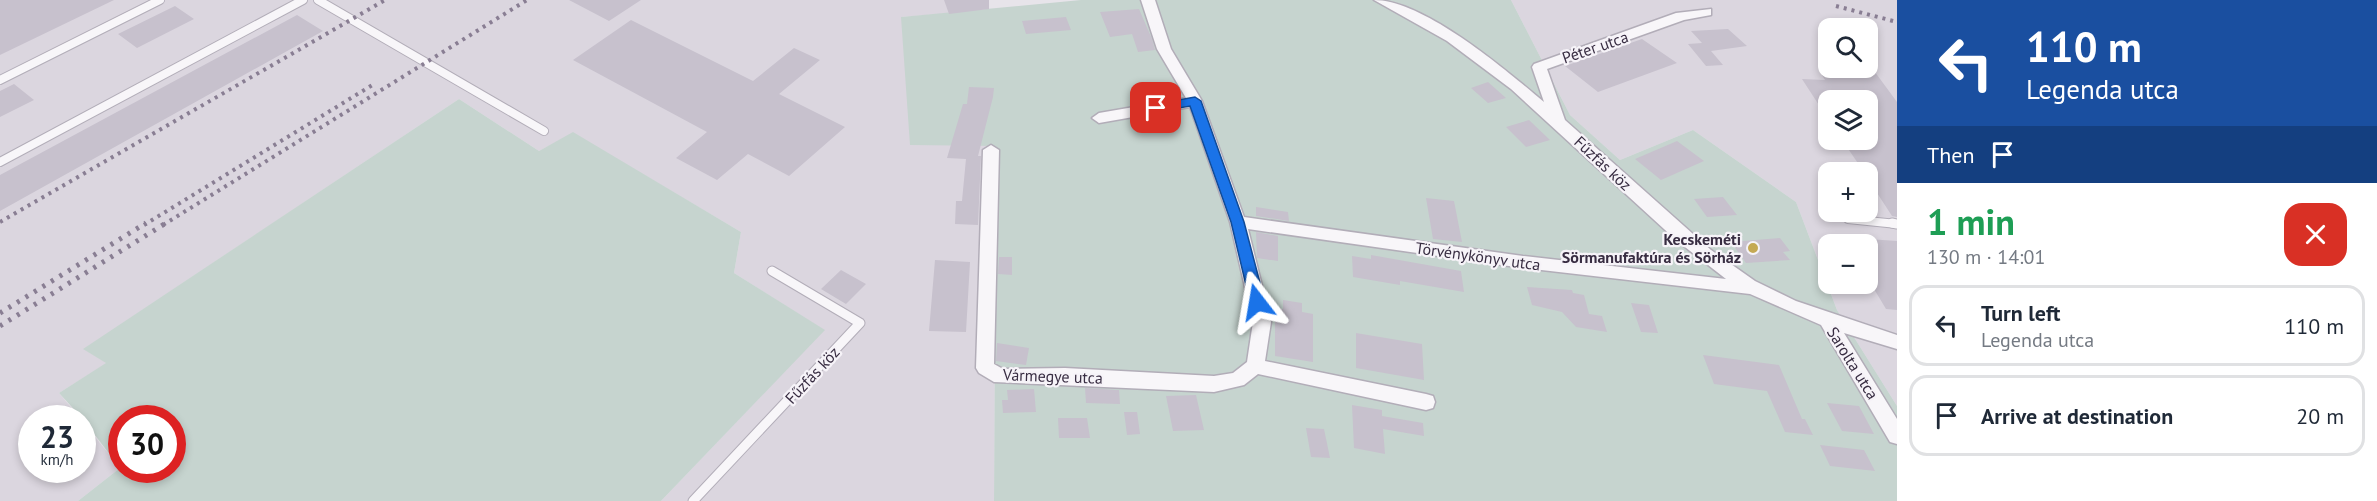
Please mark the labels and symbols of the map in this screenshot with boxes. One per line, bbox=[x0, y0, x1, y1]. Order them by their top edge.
street label: Péter utca bbox=[1559, 26, 1631, 68]
pin bbox=[1130, 82, 1181, 133]
street label: Fűzfás köz bbox=[1570, 131, 1636, 195]
place label: Kecskeméti Sörmanufaktúra és Sörház bbox=[1562, 229, 1741, 267]
street label: Törvénykönyv utca bbox=[1414, 237, 1542, 275]
marker: Kecskeméti Sörmanufaktúra és Sörház bbox=[1746, 241, 1760, 255]
position arrow bbox=[1225, 270, 1289, 334]
street label: Sarolta utca bbox=[1823, 323, 1883, 403]
street label: Fűzfás köz bbox=[780, 342, 844, 408]
street label: Vármegye utca bbox=[1002, 364, 1103, 388]
speed limit sign: 30 bbox=[108, 405, 186, 483]

